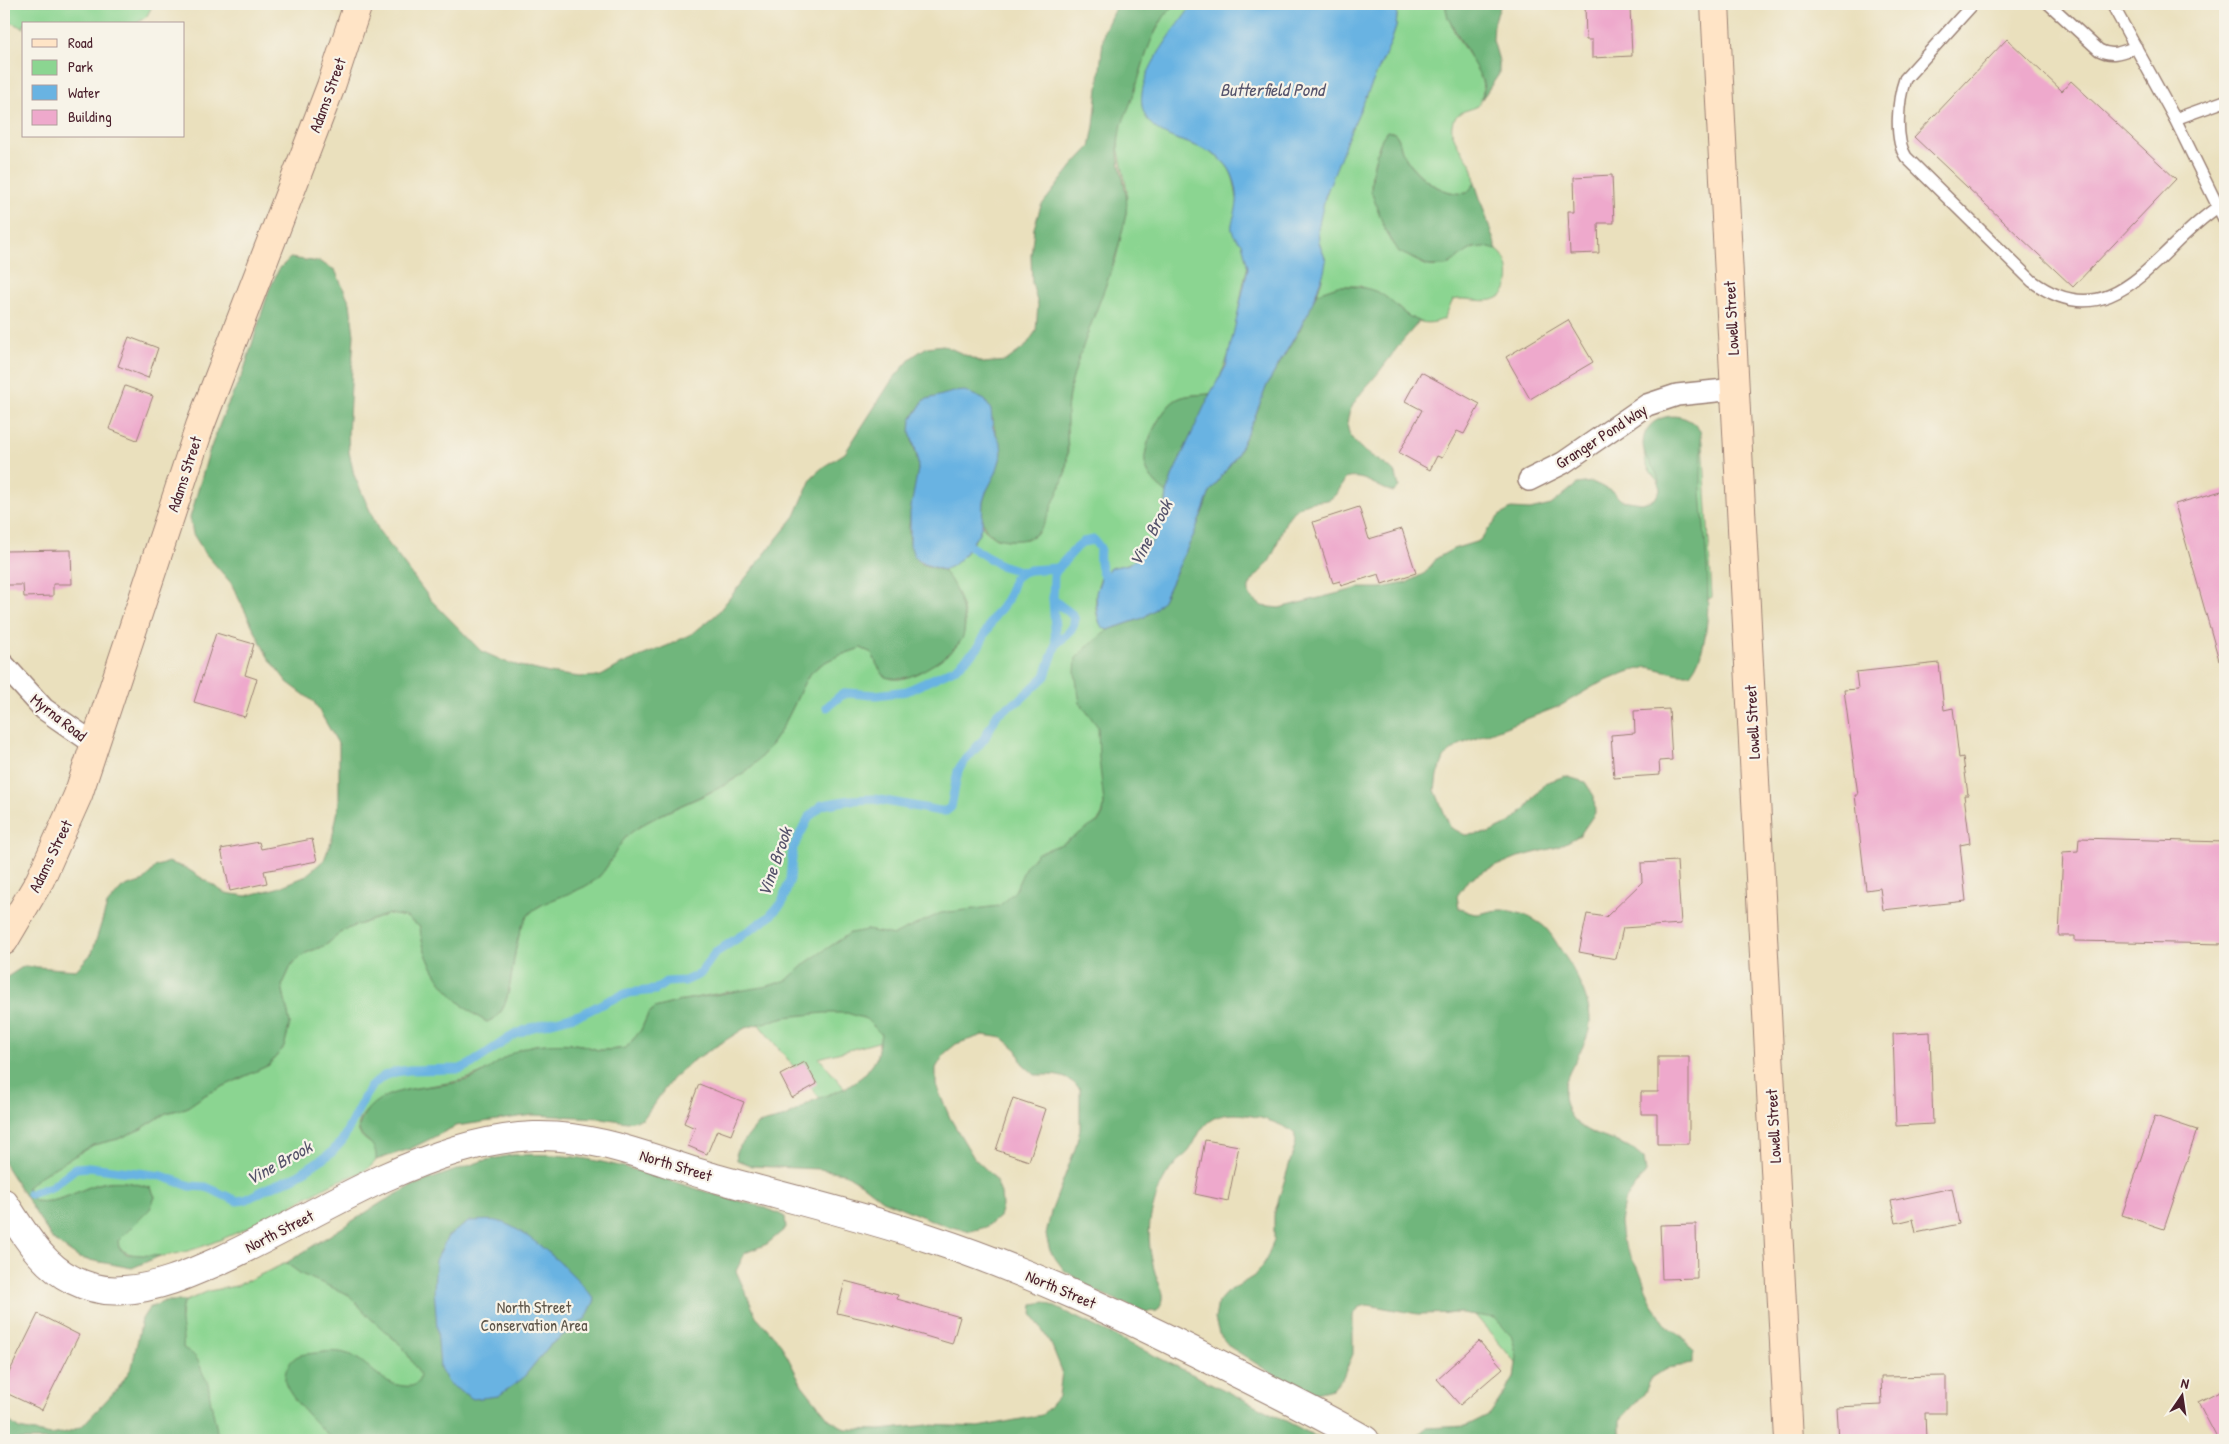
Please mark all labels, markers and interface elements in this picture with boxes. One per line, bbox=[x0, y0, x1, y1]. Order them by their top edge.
legend bbox=[22, 22, 185, 138]
text: Road bbox=[68, 32, 93, 53]
street label: Adams Street bbox=[303, 54, 351, 136]
text: Park bbox=[68, 56, 93, 77]
water label: Butterfield Pond bbox=[1220, 77, 1327, 102]
text: Water bbox=[68, 82, 100, 103]
text: Building bbox=[68, 106, 112, 127]
street label: Lowell Street bbox=[1718, 280, 1744, 356]
street label: Granger Pond Way bbox=[1551, 398, 1651, 474]
street label: Adams Street bbox=[161, 433, 207, 515]
water label: Vine Brook bbox=[1123, 494, 1179, 570]
street label: Lowell Street bbox=[1739, 684, 1765, 760]
street label: Myrna Road bbox=[26, 688, 92, 746]
street label: Adams Street bbox=[23, 816, 77, 896]
water label: Vine Brook bbox=[751, 822, 799, 900]
street label: Lowell Street bbox=[1760, 1088, 1786, 1164]
water label: Vine Brook bbox=[241, 1134, 317, 1191]
street label: North Street bbox=[637, 1144, 715, 1187]
street label: North Street bbox=[241, 1204, 318, 1258]
street label: North Street bbox=[1023, 1264, 1100, 1314]
park label: North Street Conservation Area bbox=[481, 1296, 587, 1336]
north arrow bbox=[2156, 1372, 2206, 1422]
text: N bbox=[2179, 1373, 2191, 1393]

